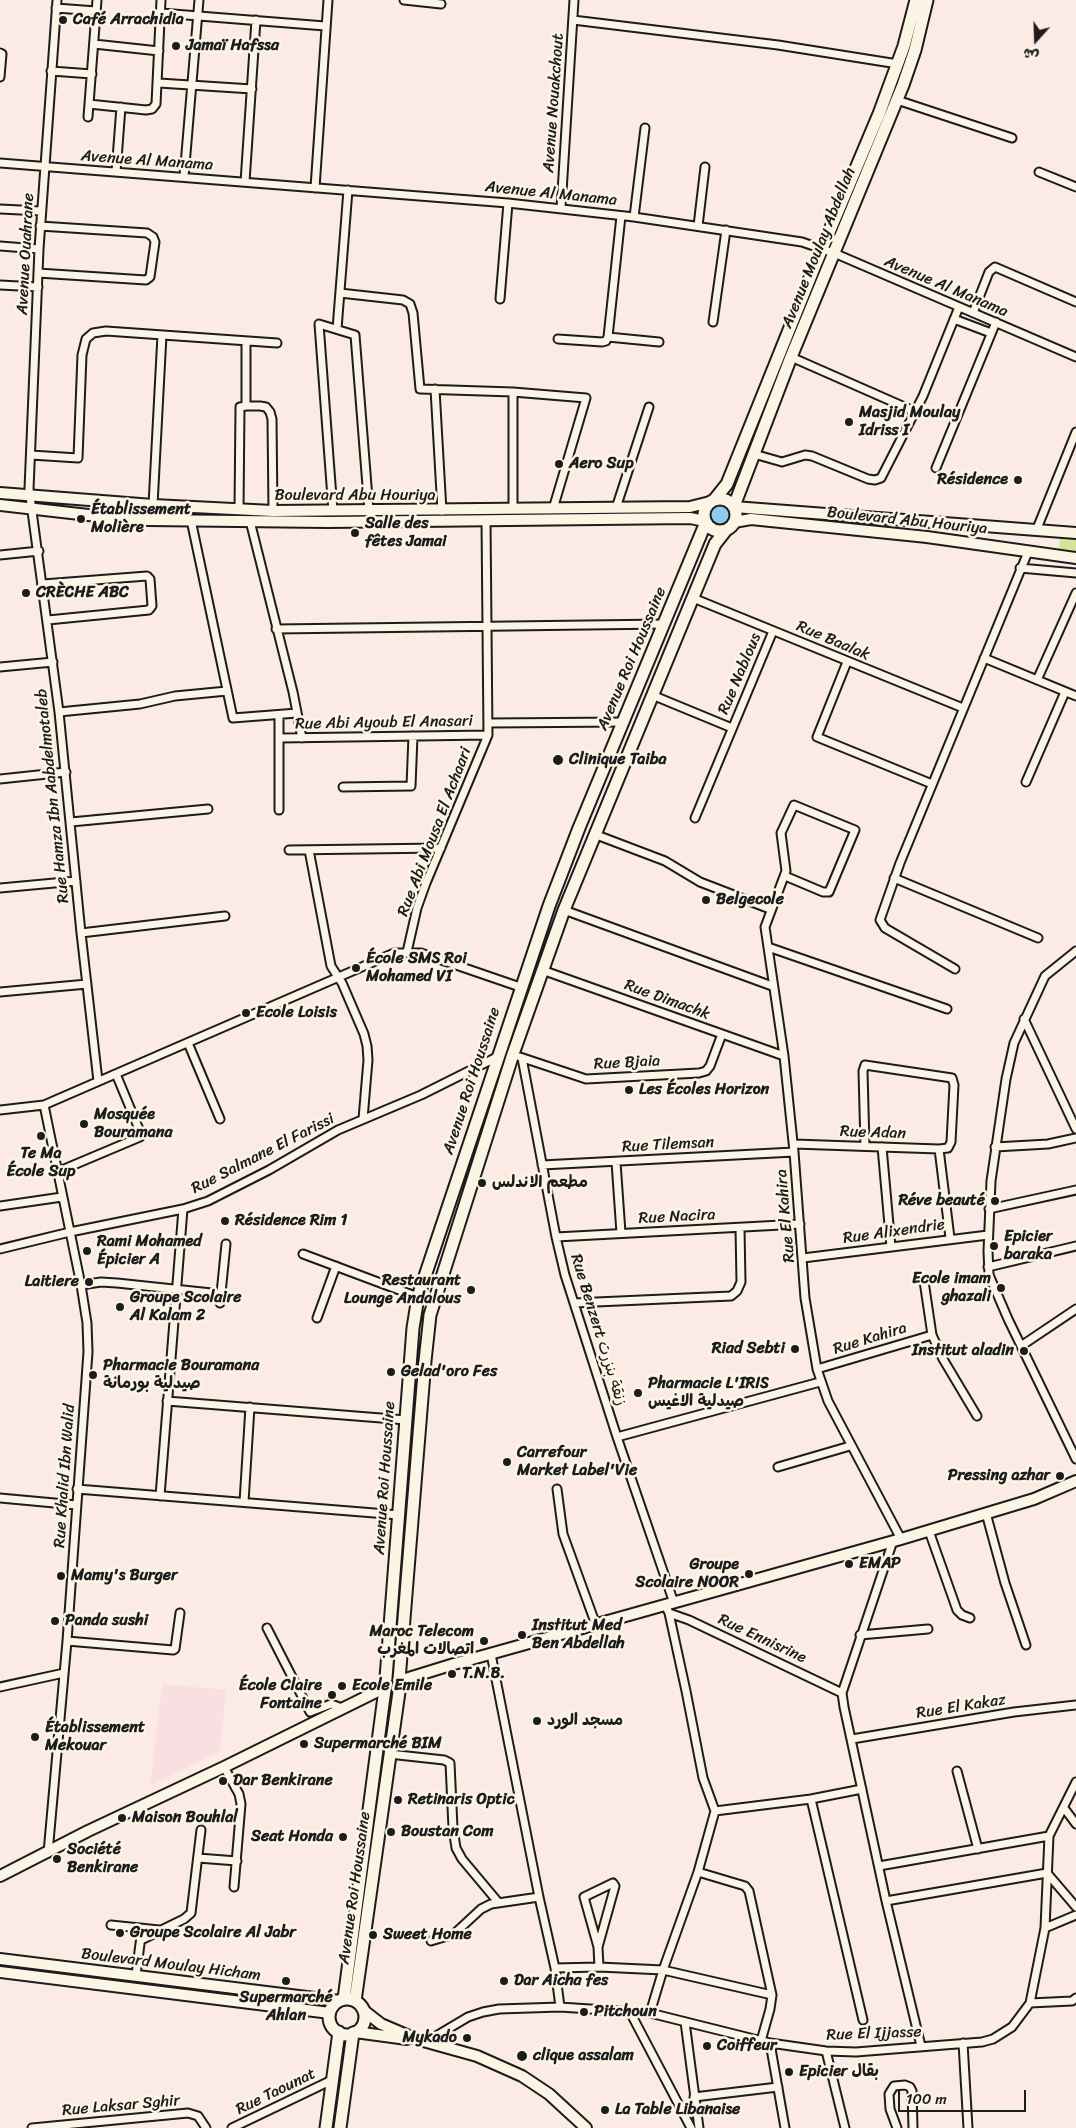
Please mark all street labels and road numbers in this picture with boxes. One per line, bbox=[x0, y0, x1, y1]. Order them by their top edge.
street label: Avenue Nouakchout bbox=[540, 33, 568, 173]
street label: Avenue Al Manama bbox=[80, 147, 214, 175]
street label: Avenue Moulay Abdellah bbox=[778, 165, 860, 331]
street label: Avenue Al Manama bbox=[484, 178, 618, 210]
street label: Avenue Ouahrane bbox=[13, 193, 39, 315]
street label: Avenue Al Manama bbox=[881, 252, 1011, 322]
street label: Boulevard Abu Houriya bbox=[274, 486, 436, 506]
street label: Boulevard Abu Houriya bbox=[826, 503, 988, 539]
street label: Avenue Roi Houssaine bbox=[593, 584, 671, 734]
street label: Rue Baalak bbox=[793, 617, 873, 665]
street label: Rue Nablous bbox=[714, 630, 766, 718]
street label: Rue Hamza Ibn Aabdelmotaleb bbox=[32, 688, 74, 904]
street label: Rue Abi Ayoub El Anasari bbox=[295, 712, 473, 734]
street label: Rue Abi Mousa El Achaari bbox=[394, 745, 476, 919]
street label: Rue Dimachk bbox=[622, 976, 712, 1024]
street label: Avenue Roi Houssaine bbox=[439, 1005, 505, 1157]
street label: Rue Bjaia bbox=[593, 1052, 661, 1074]
street label: Rue Salmane El Farissi bbox=[188, 1110, 338, 1198]
street label: Rue Adan bbox=[840, 1122, 906, 1144]
street label: Rue Tilemsan bbox=[621, 1133, 715, 1157]
street label: Rue El Kahira bbox=[772, 1169, 800, 1263]
street label: Rue Nacira bbox=[638, 1205, 716, 1229]
street label: Rue Alixendrie bbox=[842, 1215, 946, 1249]
street label: Rue Benzert زنقة بنزرت bbox=[566, 1252, 630, 1408]
street label: Rue Kahira bbox=[831, 1319, 909, 1359]
street label: Avenue Roi Houssaine bbox=[370, 1401, 400, 1555]
street label: Rue Khalid Ibn Walid bbox=[50, 1403, 80, 1549]
street label: Rue Ennisrine bbox=[715, 1610, 809, 1668]
street label: Rue El Kakaz bbox=[915, 1690, 1007, 1724]
street label: Avenue Roi Houssaine bbox=[335, 1811, 375, 1965]
street label: Boulevard Moulay Hicham bbox=[80, 1944, 262, 1986]
street label: Rue El Ijjasse bbox=[826, 2023, 922, 2045]
street label: Rue Taounat bbox=[233, 2064, 319, 2120]
street label: Rue Laksar Sghir bbox=[61, 2091, 181, 2121]

